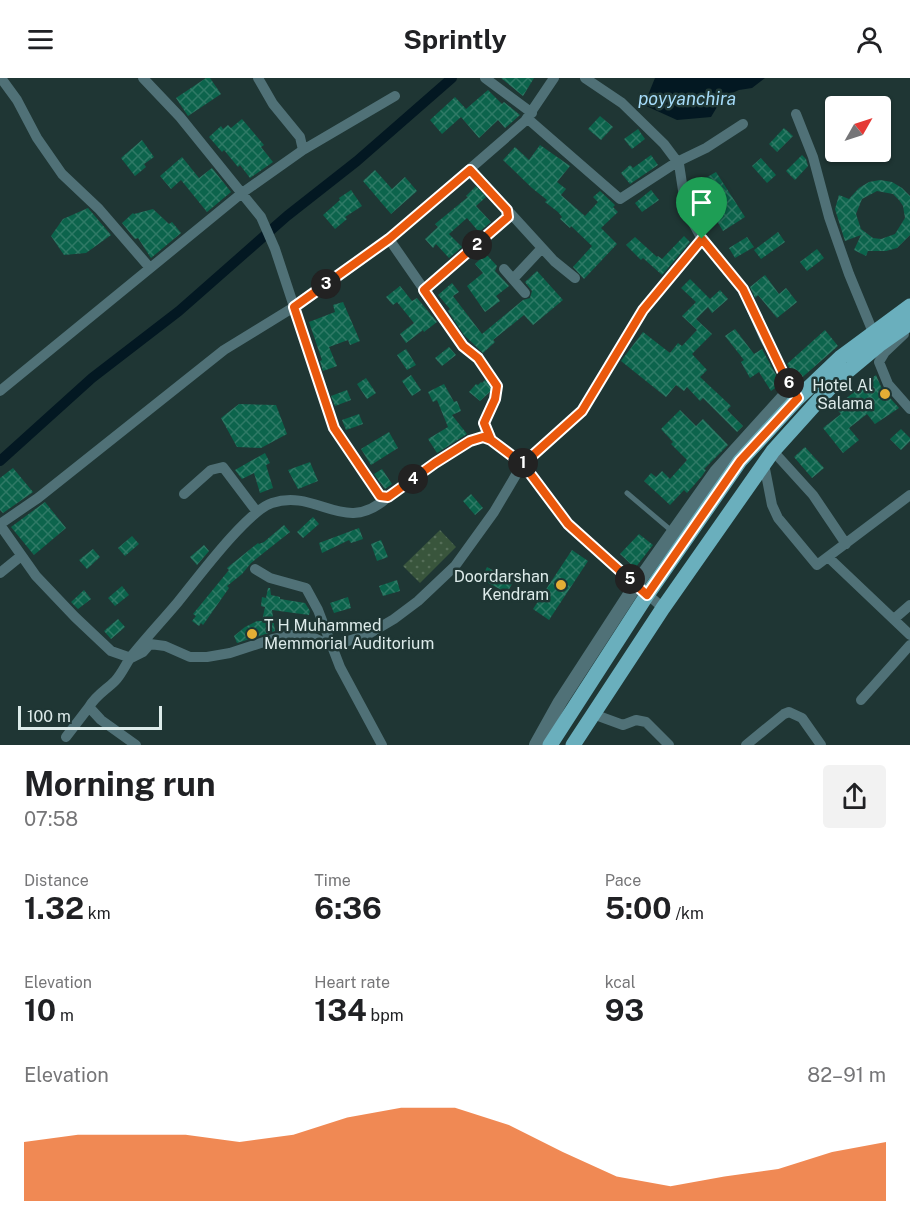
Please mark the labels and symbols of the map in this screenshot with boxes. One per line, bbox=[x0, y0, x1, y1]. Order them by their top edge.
water label: poyyanchira bbox=[638, 88, 736, 109]
north arrow bbox=[825, 96, 891, 162]
pin bbox=[676, 177, 727, 239]
pin: 2 bbox=[462, 230, 492, 260]
pin: 3 bbox=[311, 269, 341, 299]
pin: 6 bbox=[774, 368, 804, 398]
place label: Hotel Al Salama bbox=[812, 376, 873, 413]
marker: Hotel Al Salama bbox=[878, 387, 892, 401]
pin: 1 bbox=[508, 448, 538, 478]
pin: 4 bbox=[398, 464, 428, 494]
pin: 5 bbox=[615, 564, 645, 594]
place label: Doordarshan Kendram bbox=[454, 567, 549, 604]
marker: Doordarshan Kendram bbox=[554, 578, 568, 592]
place label: T H Muhammed Memmorial Auditorium bbox=[264, 616, 434, 653]
marker: T H Muhammed Memmorial Auditorium bbox=[245, 627, 259, 641]
scale bar bbox=[18, 703, 162, 730]

